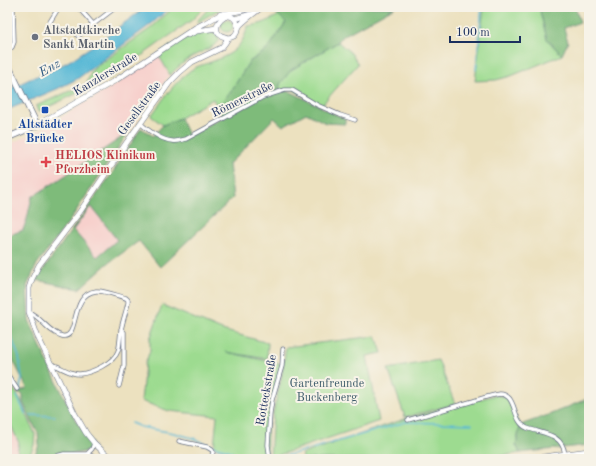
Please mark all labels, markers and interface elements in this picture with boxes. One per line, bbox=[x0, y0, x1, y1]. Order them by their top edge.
scale bar bbox=[450, 18, 520, 44]
place label: Altstadtkirche Sankt Martin bbox=[43, 25, 120, 51]
text: 100 m bbox=[456, 27, 490, 39]
marker: Altstadtkirche Sankt Martin bbox=[30, 32, 40, 42]
street label: Kanzlerstraße bbox=[71, 51, 140, 99]
water label: Enz bbox=[36, 57, 63, 80]
street label: Gesellstraße bbox=[116, 79, 164, 138]
street label: Römerstraße bbox=[210, 80, 275, 120]
marker: Altstädter Brücke bbox=[40, 105, 50, 115]
place label: Altstädter Brücke bbox=[18, 119, 72, 145]
place label: HELIOS Klinikum Pforzheim bbox=[55, 150, 156, 176]
marker: HELIOS Klinikum Pforzheim bbox=[40, 156, 52, 168]
street label: Rotteckstraße bbox=[255, 353, 279, 427]
park label: Gartenfreunde Buckenberg bbox=[290, 378, 365, 404]

